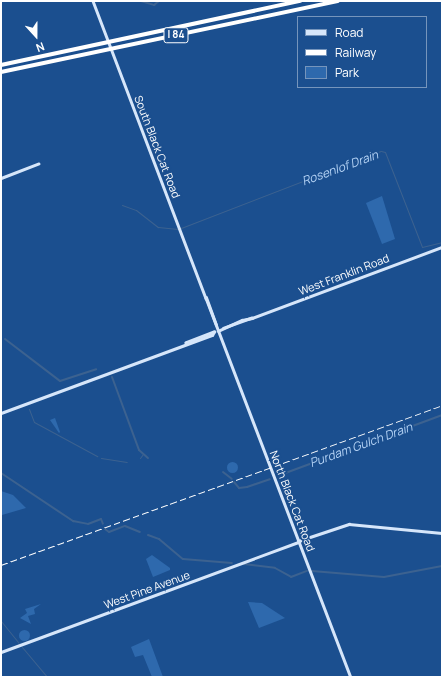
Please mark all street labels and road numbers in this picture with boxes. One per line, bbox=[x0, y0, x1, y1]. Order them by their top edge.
road number: I 84 bbox=[163, 27, 189, 43]
street label: South Black Cat Road bbox=[131, 94, 183, 200]
street label: West Franklin Road bbox=[297, 252, 391, 298]
street label: North Black Cat Road bbox=[267, 449, 317, 553]
street label: West Pine Avenue bbox=[102, 568, 192, 612]

